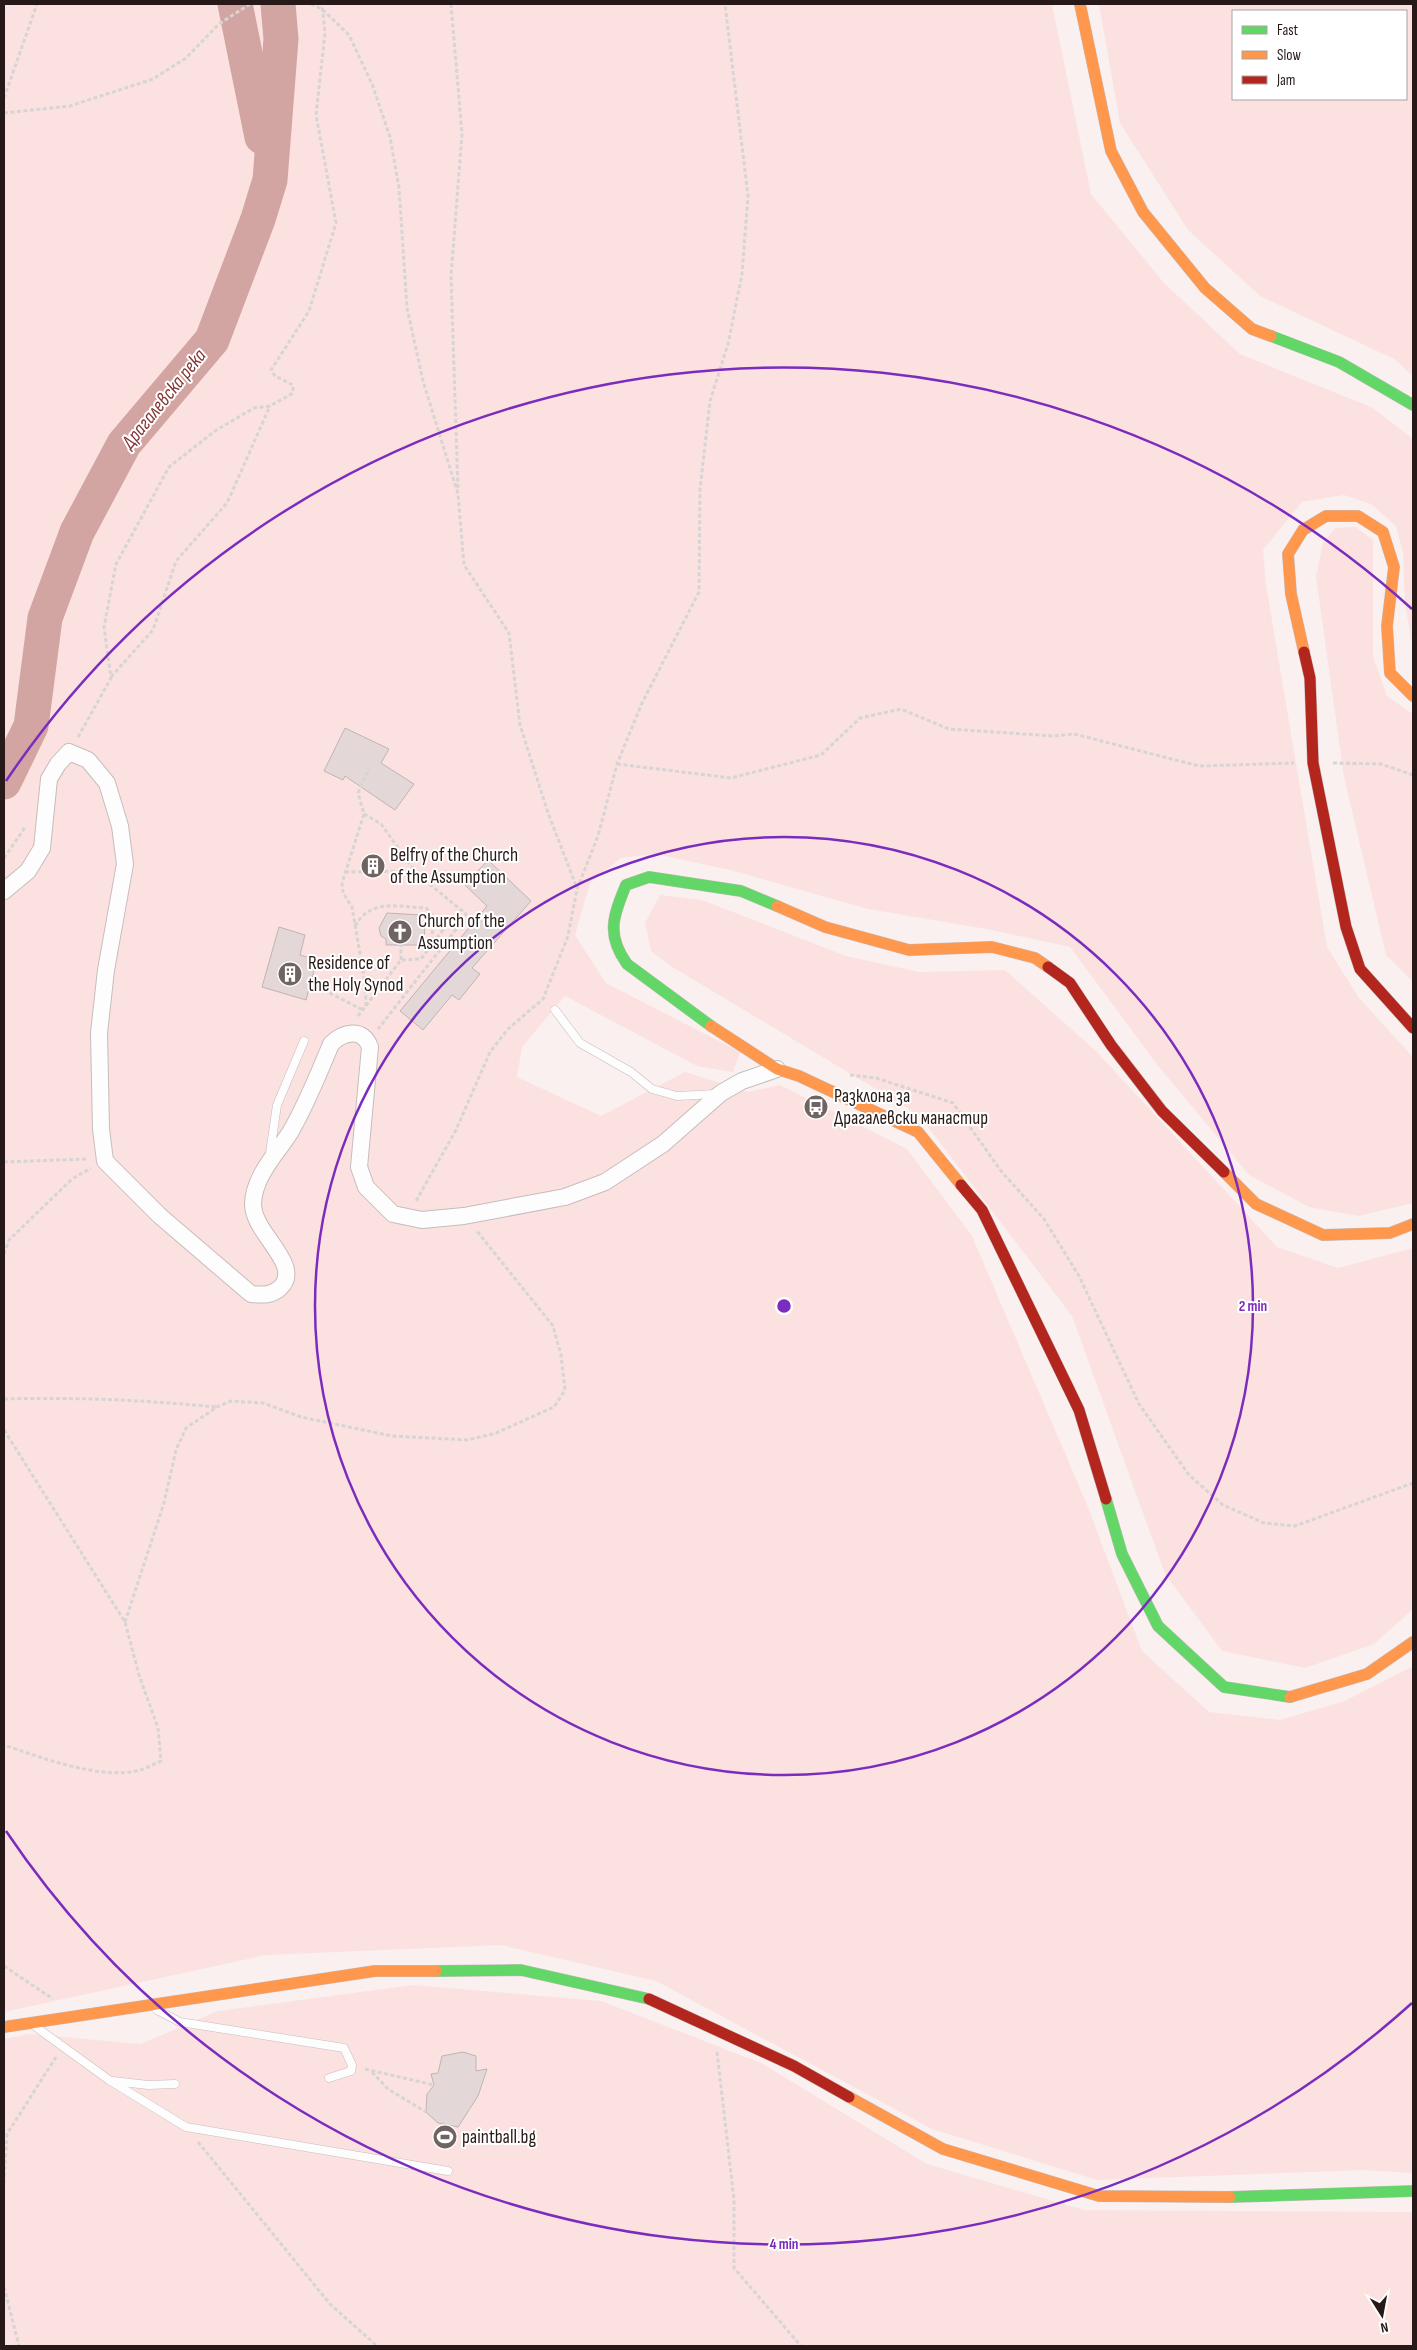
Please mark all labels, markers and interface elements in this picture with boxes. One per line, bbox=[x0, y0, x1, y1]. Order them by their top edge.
legend bbox=[1232, 10, 1407, 100]
text: Fast bbox=[1277, 21, 1299, 40]
text: Slow bbox=[1277, 46, 1301, 65]
text: Jam bbox=[1276, 71, 1295, 90]
water label: Драгалевска река bbox=[116, 344, 212, 454]
place label: Belfry of the Church of the Assumption bbox=[390, 844, 518, 889]
building icon: Belfry of the Church of the Assumption bbox=[360, 853, 386, 879]
place label: Church of the Assumption bbox=[417, 910, 505, 955]
church icon: Church of the Assumption bbox=[387, 919, 413, 945]
place label: Residence of the Holy Synod bbox=[308, 952, 403, 997]
building icon: Residence of the Holy Synod bbox=[277, 961, 303, 987]
place label: Разклона за Драгалевски манастир bbox=[834, 1085, 988, 1130]
bus stop icon: Разклона за Драгалевски манастир bbox=[803, 1094, 829, 1120]
centre of rings bbox=[775, 1297, 793, 1315]
text: 2 min bbox=[1239, 1297, 1267, 1316]
sports icon: paintball.bg bbox=[432, 2124, 458, 2150]
place label: paintball.bg bbox=[462, 2126, 536, 2149]
text: 4 min bbox=[770, 2235, 798, 2254]
north arrow bbox=[1357, 2290, 1407, 2340]
text: N bbox=[1379, 2318, 1390, 2336]

